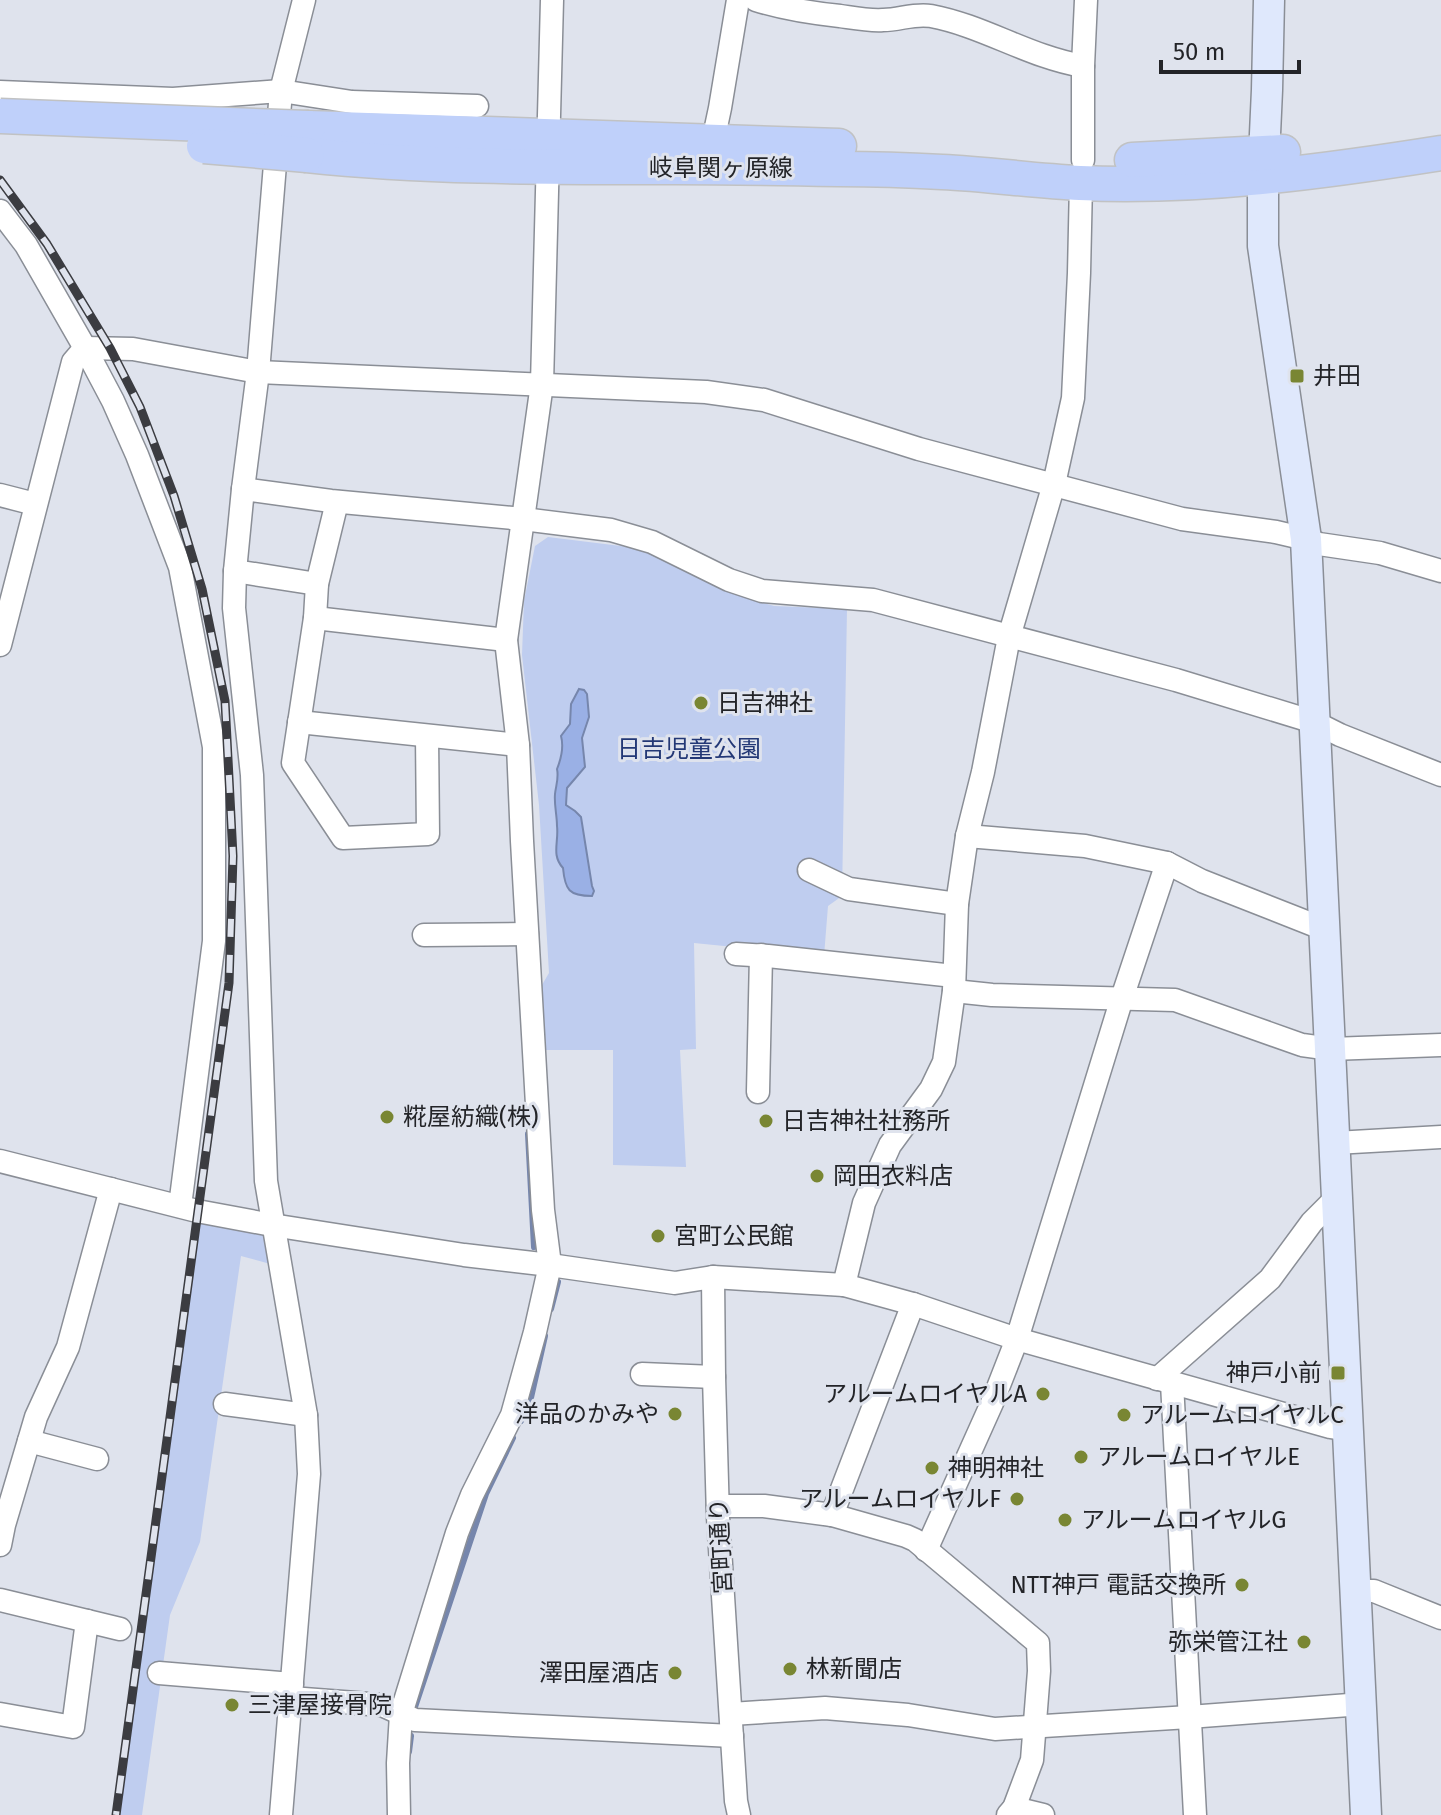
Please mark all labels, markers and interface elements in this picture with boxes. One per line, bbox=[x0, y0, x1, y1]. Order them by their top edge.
scale bar bbox=[1161, 24, 1299, 74]
text: 50 m bbox=[1173, 38, 1225, 66]
street label: 岐阜関ヶ原線 bbox=[649, 154, 793, 182]
place label: 井田 bbox=[1313, 362, 1361, 390]
marker: 井田 bbox=[1288, 367, 1306, 385]
place label: 日吉神社 bbox=[717, 689, 813, 717]
marker: 日吉神社 bbox=[692, 694, 710, 712]
park label: 日吉児童公園 bbox=[617, 735, 761, 763]
place label: 糀屋紡織(株) bbox=[403, 1103, 539, 1131]
place label: 日吉神社社務所 bbox=[782, 1107, 950, 1135]
marker: 糀屋紡織(株) bbox=[378, 1108, 396, 1126]
marker: 日吉神社社務所 bbox=[757, 1112, 775, 1130]
place label: 岡田衣料店 bbox=[833, 1162, 953, 1190]
marker: 岡田衣料店 bbox=[808, 1167, 826, 1185]
place label: 宮町公民館 bbox=[674, 1222, 794, 1250]
marker: 宮町公民館 bbox=[649, 1227, 667, 1245]
place label: 神戸小前 bbox=[1226, 1359, 1322, 1387]
marker: 神戸小前 bbox=[1329, 1364, 1347, 1382]
place label: アルームロイヤルA bbox=[823, 1380, 1027, 1408]
marker: アルームロイヤルA bbox=[1034, 1385, 1052, 1403]
place label: 洋品のかみや bbox=[515, 1400, 659, 1428]
place label: アルームロイヤルC bbox=[1140, 1401, 1344, 1429]
marker: 洋品のかみや bbox=[666, 1405, 684, 1423]
marker: アルームロイヤルC bbox=[1115, 1406, 1133, 1424]
place label: アルームロイヤルE bbox=[1097, 1443, 1300, 1471]
marker: アルームロイヤルE bbox=[1072, 1448, 1090, 1466]
place label: 神明神社 bbox=[948, 1454, 1044, 1482]
marker: 神明神社 bbox=[923, 1459, 941, 1477]
place label: アルームロイヤルF bbox=[799, 1485, 1001, 1513]
marker: アルームロイヤルF bbox=[1008, 1490, 1026, 1508]
street label: 宮町通り bbox=[705, 1497, 737, 1595]
place label: アルームロイヤルG bbox=[1081, 1506, 1286, 1534]
marker: アルームロイヤルG bbox=[1056, 1511, 1074, 1529]
place label: NTT神戸 電話交換所 bbox=[1010, 1571, 1226, 1599]
marker: NTT神戸 電話交換所 bbox=[1233, 1576, 1251, 1594]
place label: 弥栄管江社 bbox=[1168, 1628, 1288, 1656]
marker: 弥栄管江社 bbox=[1295, 1633, 1313, 1651]
place label: 林新聞店 bbox=[806, 1655, 902, 1683]
place label: 澤田屋酒店 bbox=[539, 1659, 659, 1687]
marker: 林新聞店 bbox=[781, 1660, 799, 1678]
marker: 澤田屋酒店 bbox=[666, 1664, 684, 1682]
place label: 三津屋接骨院 bbox=[248, 1691, 392, 1719]
marker: 三津屋接骨院 bbox=[223, 1696, 241, 1714]

